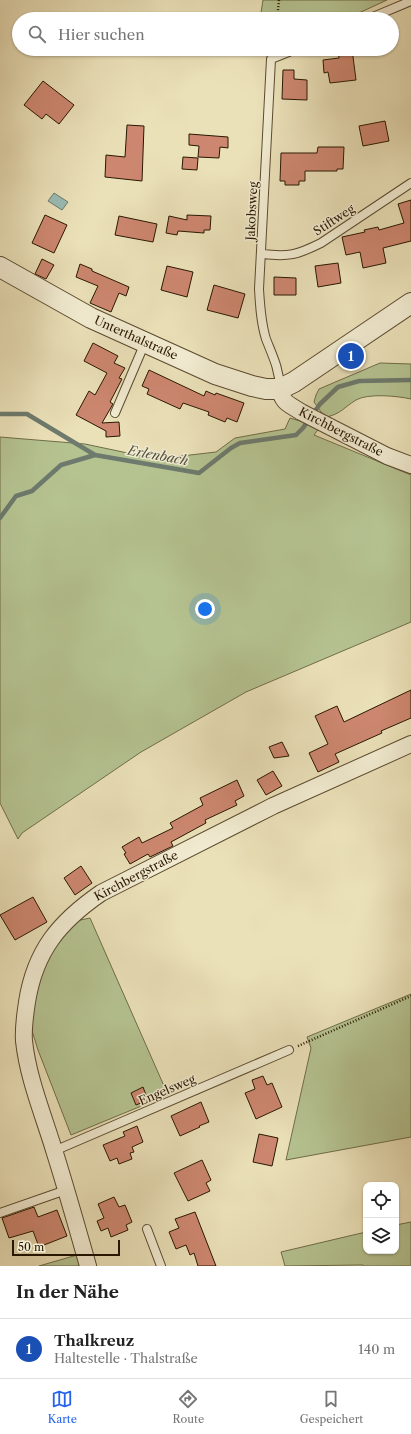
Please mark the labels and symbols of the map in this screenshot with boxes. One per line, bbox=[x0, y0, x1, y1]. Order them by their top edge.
street label: Jakobsweg bbox=[242, 180, 261, 243]
street label: Stiftweg bbox=[310, 200, 358, 238]
street label: Unterthalstraße bbox=[92, 312, 181, 363]
pin: 1 bbox=[338, 341, 364, 371]
street label: Kirchbergstraße bbox=[296, 404, 386, 459]
water label: Erlenbach bbox=[125, 442, 190, 468]
your location bbox=[195, 599, 215, 619]
street label: Kirchbergstraße bbox=[91, 847, 180, 904]
street label: Engelsweg bbox=[136, 1071, 198, 1108]
scale bar bbox=[12, 1238, 120, 1257]

